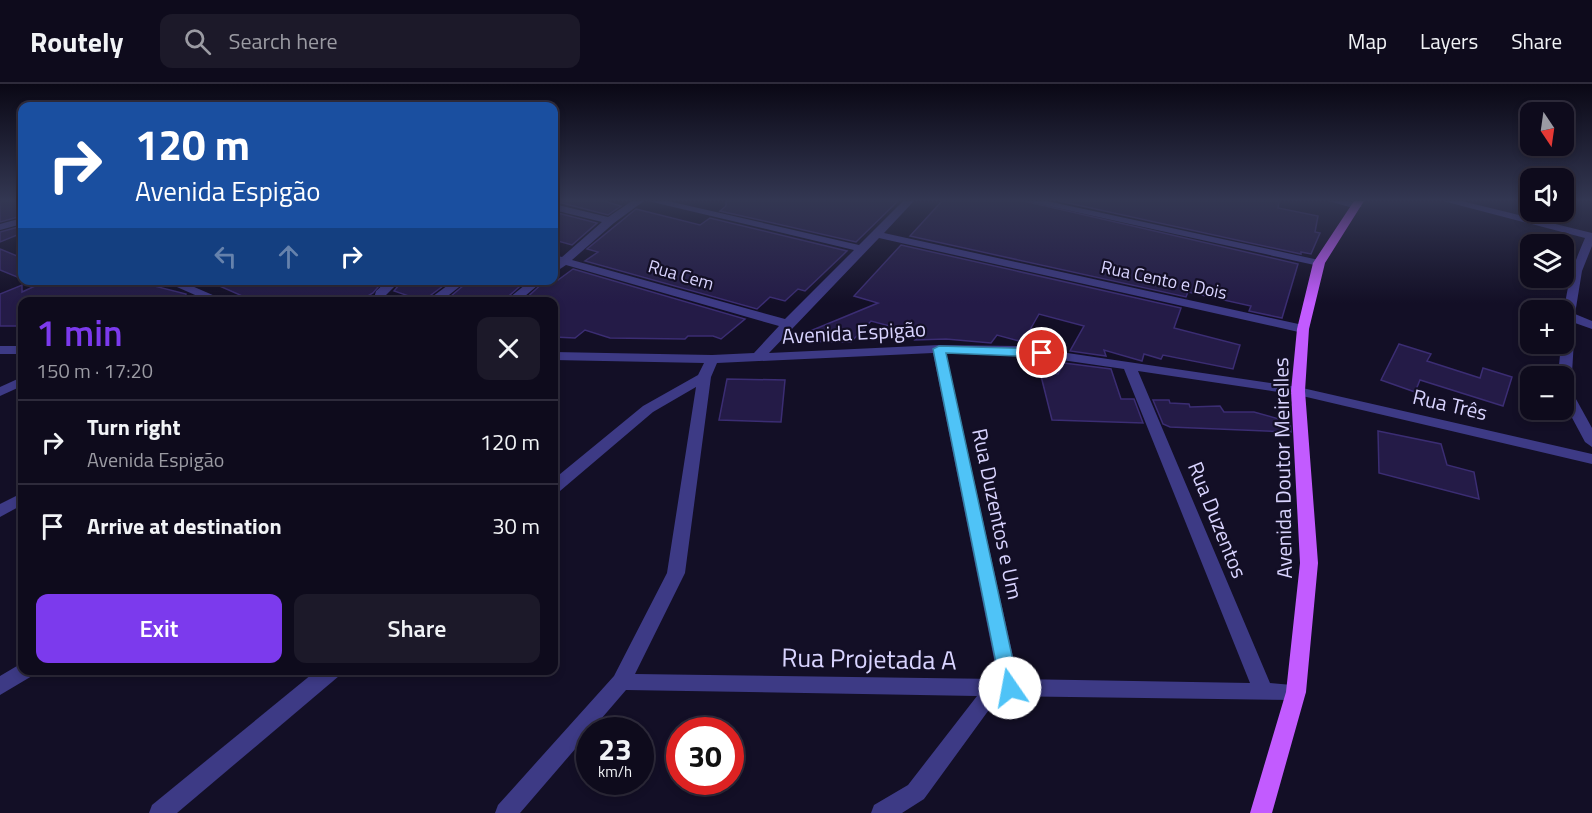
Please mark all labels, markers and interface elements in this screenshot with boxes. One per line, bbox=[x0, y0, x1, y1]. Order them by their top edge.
search box bbox=[160, 14, 580, 68]
text: Routely bbox=[30, 20, 124, 63]
text: Search here bbox=[229, 24, 338, 58]
icon: search bbox=[181, 25, 214, 58]
text: Map bbox=[1348, 25, 1387, 57]
text: Layers bbox=[1420, 25, 1478, 57]
text: Share bbox=[1511, 25, 1562, 57]
north arrow bbox=[1520, 102, 1574, 156]
map controls bbox=[1520, 102, 1574, 420]
text: 120 m bbox=[135, 112, 250, 176]
icon: right bbox=[36, 126, 114, 204]
button: sound bbox=[1520, 168, 1574, 222]
text: Avenida Espigão bbox=[135, 170, 320, 211]
button: layers bbox=[1520, 234, 1574, 288]
icon: left bbox=[209, 240, 242, 273]
icon: ahead bbox=[272, 240, 305, 273]
icon: right bbox=[335, 240, 368, 273]
street label: Rua Cem bbox=[645, 252, 717, 297]
street label: Rua Cento e Dois bbox=[1099, 253, 1230, 306]
button: + bbox=[1520, 300, 1574, 354]
text: 1 min bbox=[36, 305, 123, 360]
street label: Avenida Espigão bbox=[781, 312, 927, 352]
button: close bbox=[477, 317, 540, 380]
pin bbox=[1016, 327, 1067, 378]
icon: arrive bbox=[1025, 336, 1058, 369]
text: 150 m · 17:20 bbox=[36, 355, 153, 386]
street label: Avenida Doutor Meirelles bbox=[1264, 357, 1300, 579]
button: − bbox=[1520, 366, 1574, 420]
street label: Rua Três bbox=[1410, 380, 1491, 428]
text: Turn right bbox=[87, 410, 181, 444]
text: 120 m bbox=[480, 425, 540, 459]
street label: Rua Duzentos e Um bbox=[964, 425, 1032, 602]
icon: right bbox=[36, 426, 69, 459]
text: Avenida Espigão bbox=[87, 444, 224, 475]
street label: Rua Duzentos bbox=[1180, 456, 1256, 583]
text: Arrive at destination bbox=[87, 509, 282, 543]
text: 30 m bbox=[492, 509, 540, 543]
icon: arrive bbox=[36, 510, 69, 543]
button: Exit bbox=[36, 594, 282, 663]
button: Share bbox=[294, 594, 540, 663]
street label: Rua Projetada A bbox=[781, 637, 957, 680]
position arrow bbox=[978, 656, 1042, 720]
speed limit sign: 30 bbox=[666, 717, 744, 795]
text: 23 bbox=[598, 726, 632, 772]
text: km/h bbox=[598, 760, 632, 783]

